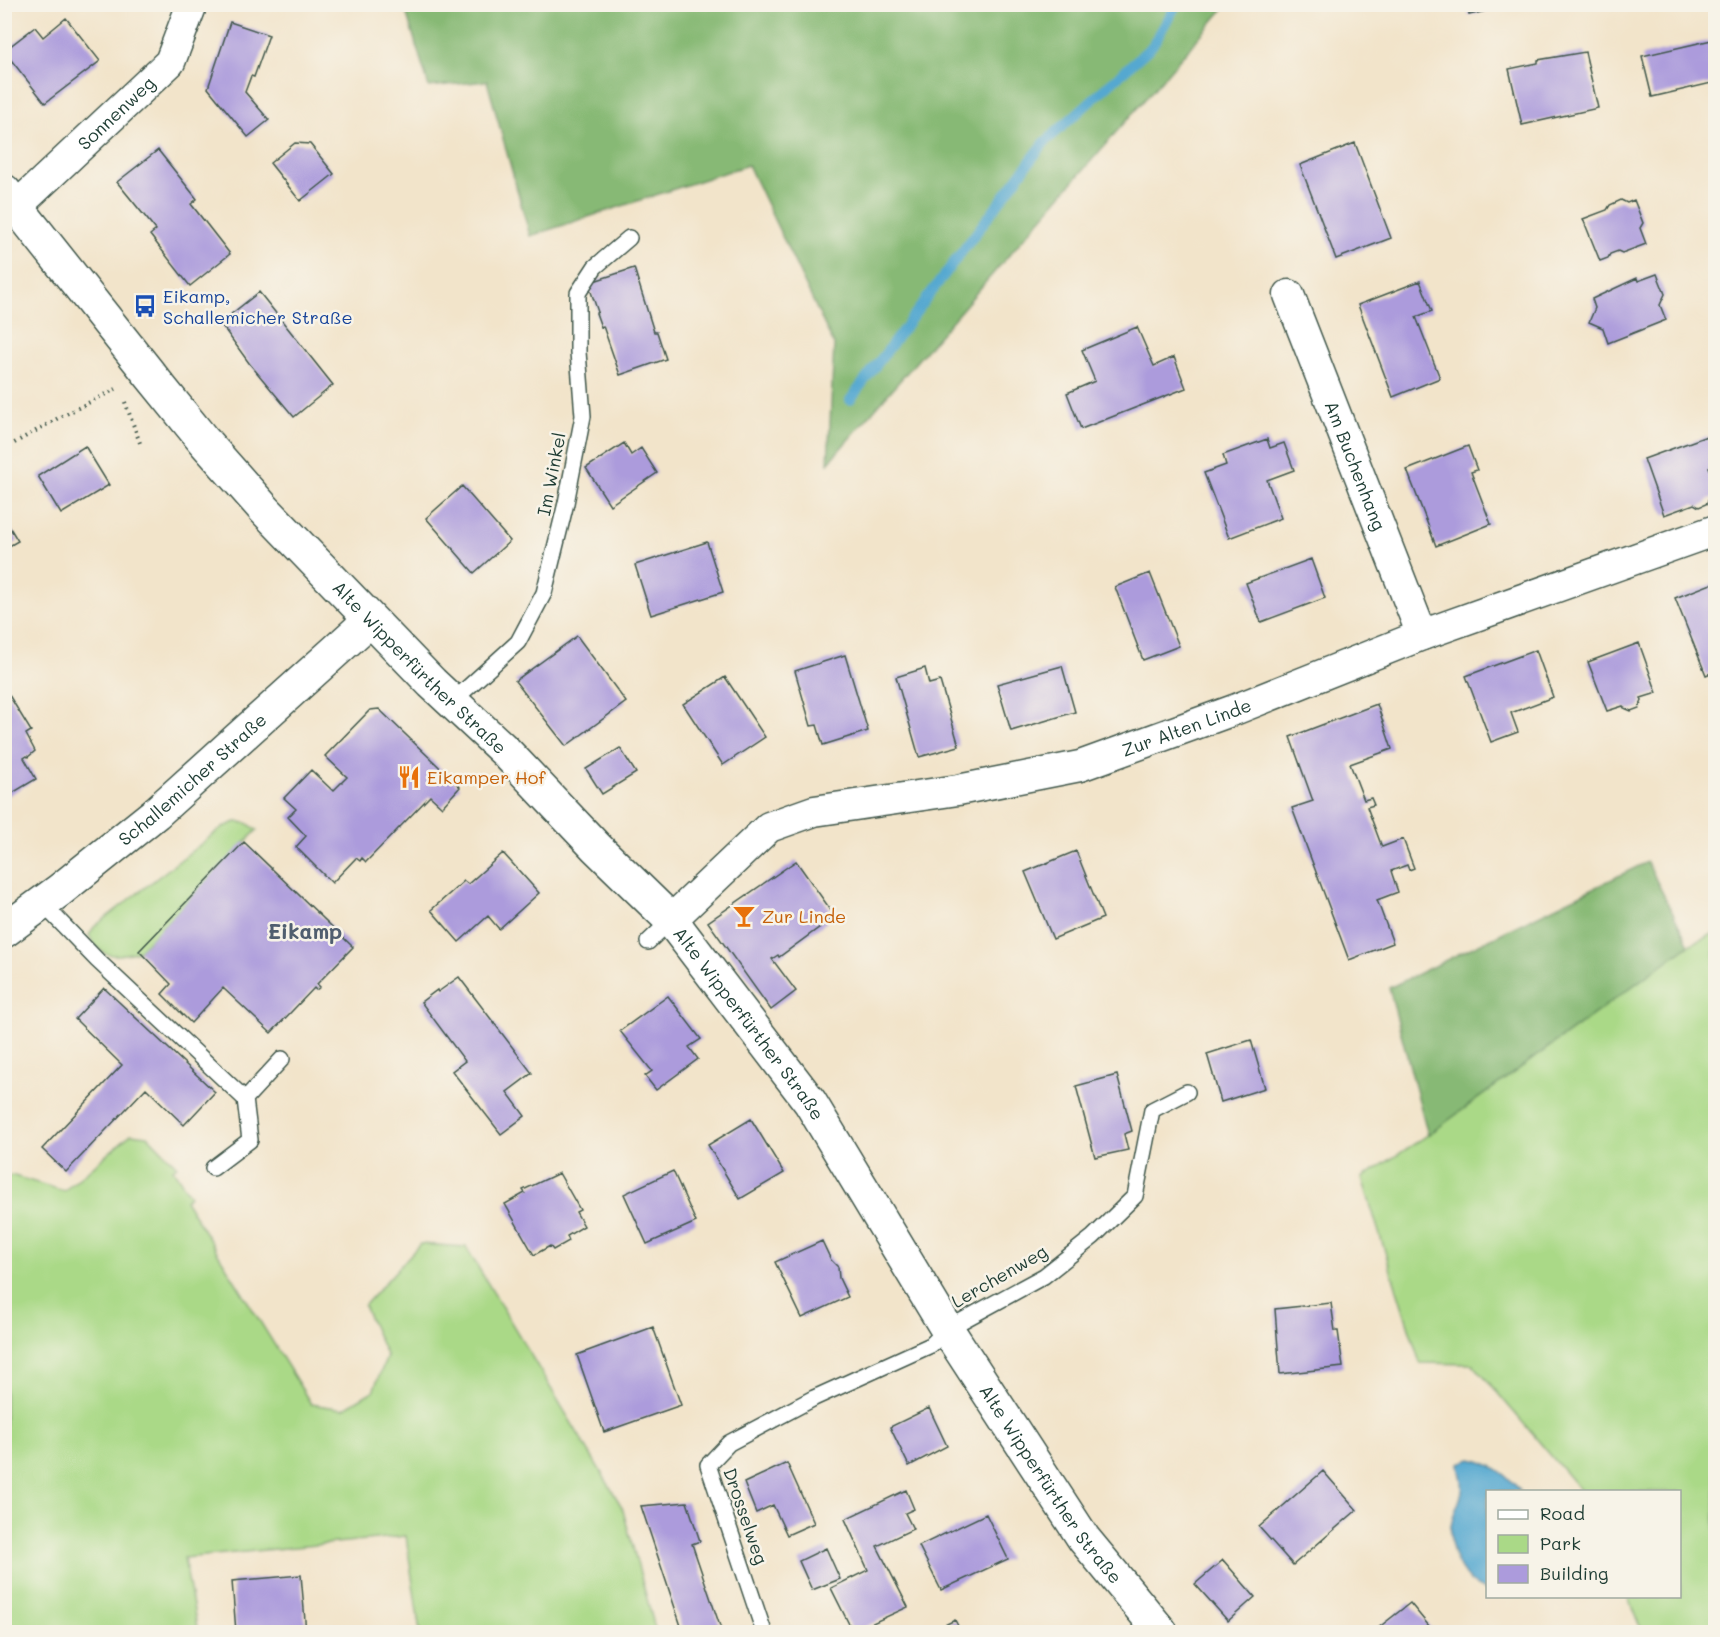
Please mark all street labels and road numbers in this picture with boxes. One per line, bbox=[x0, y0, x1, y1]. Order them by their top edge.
street label: Sonnenweg bbox=[72, 71, 160, 155]
street label: Am Buchenhang bbox=[1319, 397, 1392, 534]
street label: Im Winkel bbox=[531, 430, 571, 518]
street label: Alte Wipperfürther Straße bbox=[328, 575, 512, 759]
street label: Zur Alten Linde bbox=[1118, 692, 1255, 762]
street label: Schallemicher Straße bbox=[113, 707, 271, 851]
street label: Alte Wipperfürther Straße bbox=[668, 922, 830, 1124]
street label: Lerchenweg bbox=[947, 1239, 1051, 1313]
street label: Alte Wipperfürther Straße bbox=[974, 1380, 1128, 1588]
street label: Drosselweg bbox=[718, 1464, 774, 1568]

